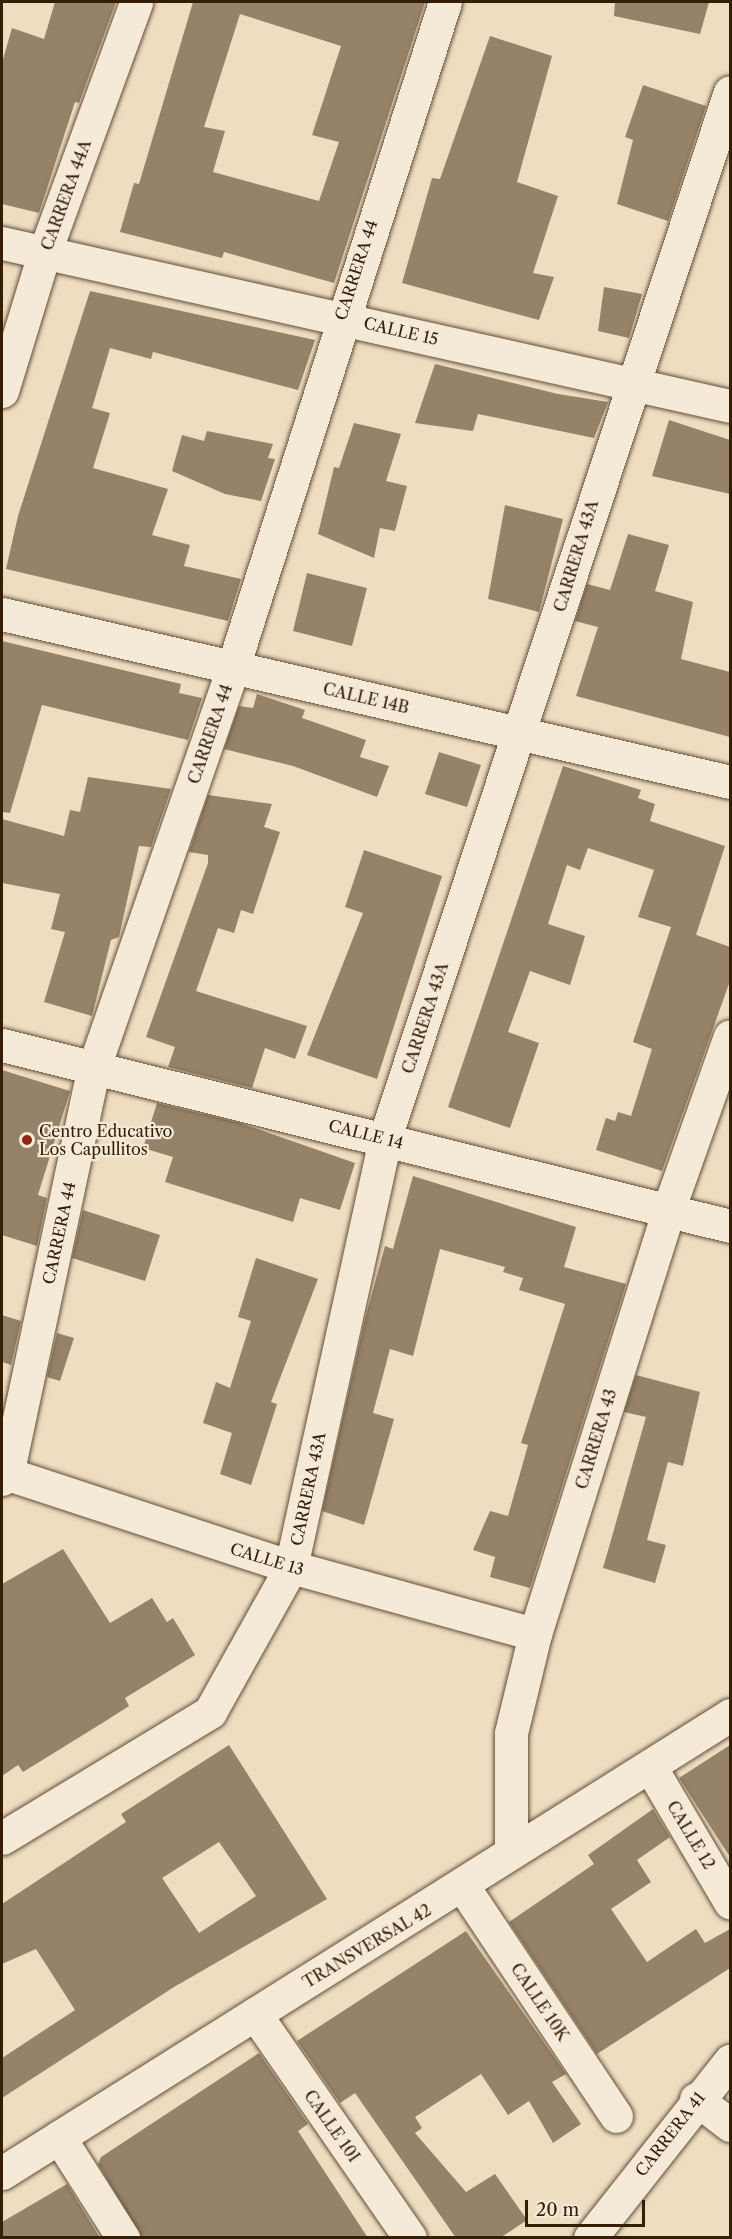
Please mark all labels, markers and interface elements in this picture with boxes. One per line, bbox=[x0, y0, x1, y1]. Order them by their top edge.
street label: CARRERA 44A bbox=[37, 137, 95, 253]
street label: CARRERA 44 bbox=[331, 217, 381, 323]
street label: CALLE 15 bbox=[362, 313, 440, 349]
street label: CARRERA 43A bbox=[550, 498, 602, 614]
street label: CALLE 14B bbox=[321, 679, 411, 717]
street label: CARRERA 44 bbox=[184, 681, 236, 787]
street label: CARRERA 43A bbox=[398, 960, 452, 1076]
street label: CALLE 14 bbox=[327, 1115, 405, 1153]
place label: Centro Educativo Los Capullitos bbox=[39, 1121, 172, 1159]
marker: Centro Educativo Los Capullitos bbox=[20, 1133, 34, 1147]
street label: CARRERA 44 bbox=[39, 1180, 79, 1286]
street label: CARRERA 43 bbox=[572, 1386, 620, 1492]
street label: CARRERA 43A bbox=[287, 1430, 329, 1548]
street label: CALLE 13 bbox=[228, 1539, 306, 1579]
street label: CALLE 12 bbox=[663, 1797, 719, 1873]
street label: TRANSVERSAL 42 bbox=[299, 1900, 435, 1992]
street label: CALLE 10K bbox=[507, 1959, 573, 2045]
street label: CALLE 10I bbox=[300, 2086, 364, 2166]
street label: CARRERA 41 bbox=[631, 2088, 709, 2180]
scale bar bbox=[528, 2188, 648, 2226]
text: 20 m bbox=[536, 2199, 579, 2221]

